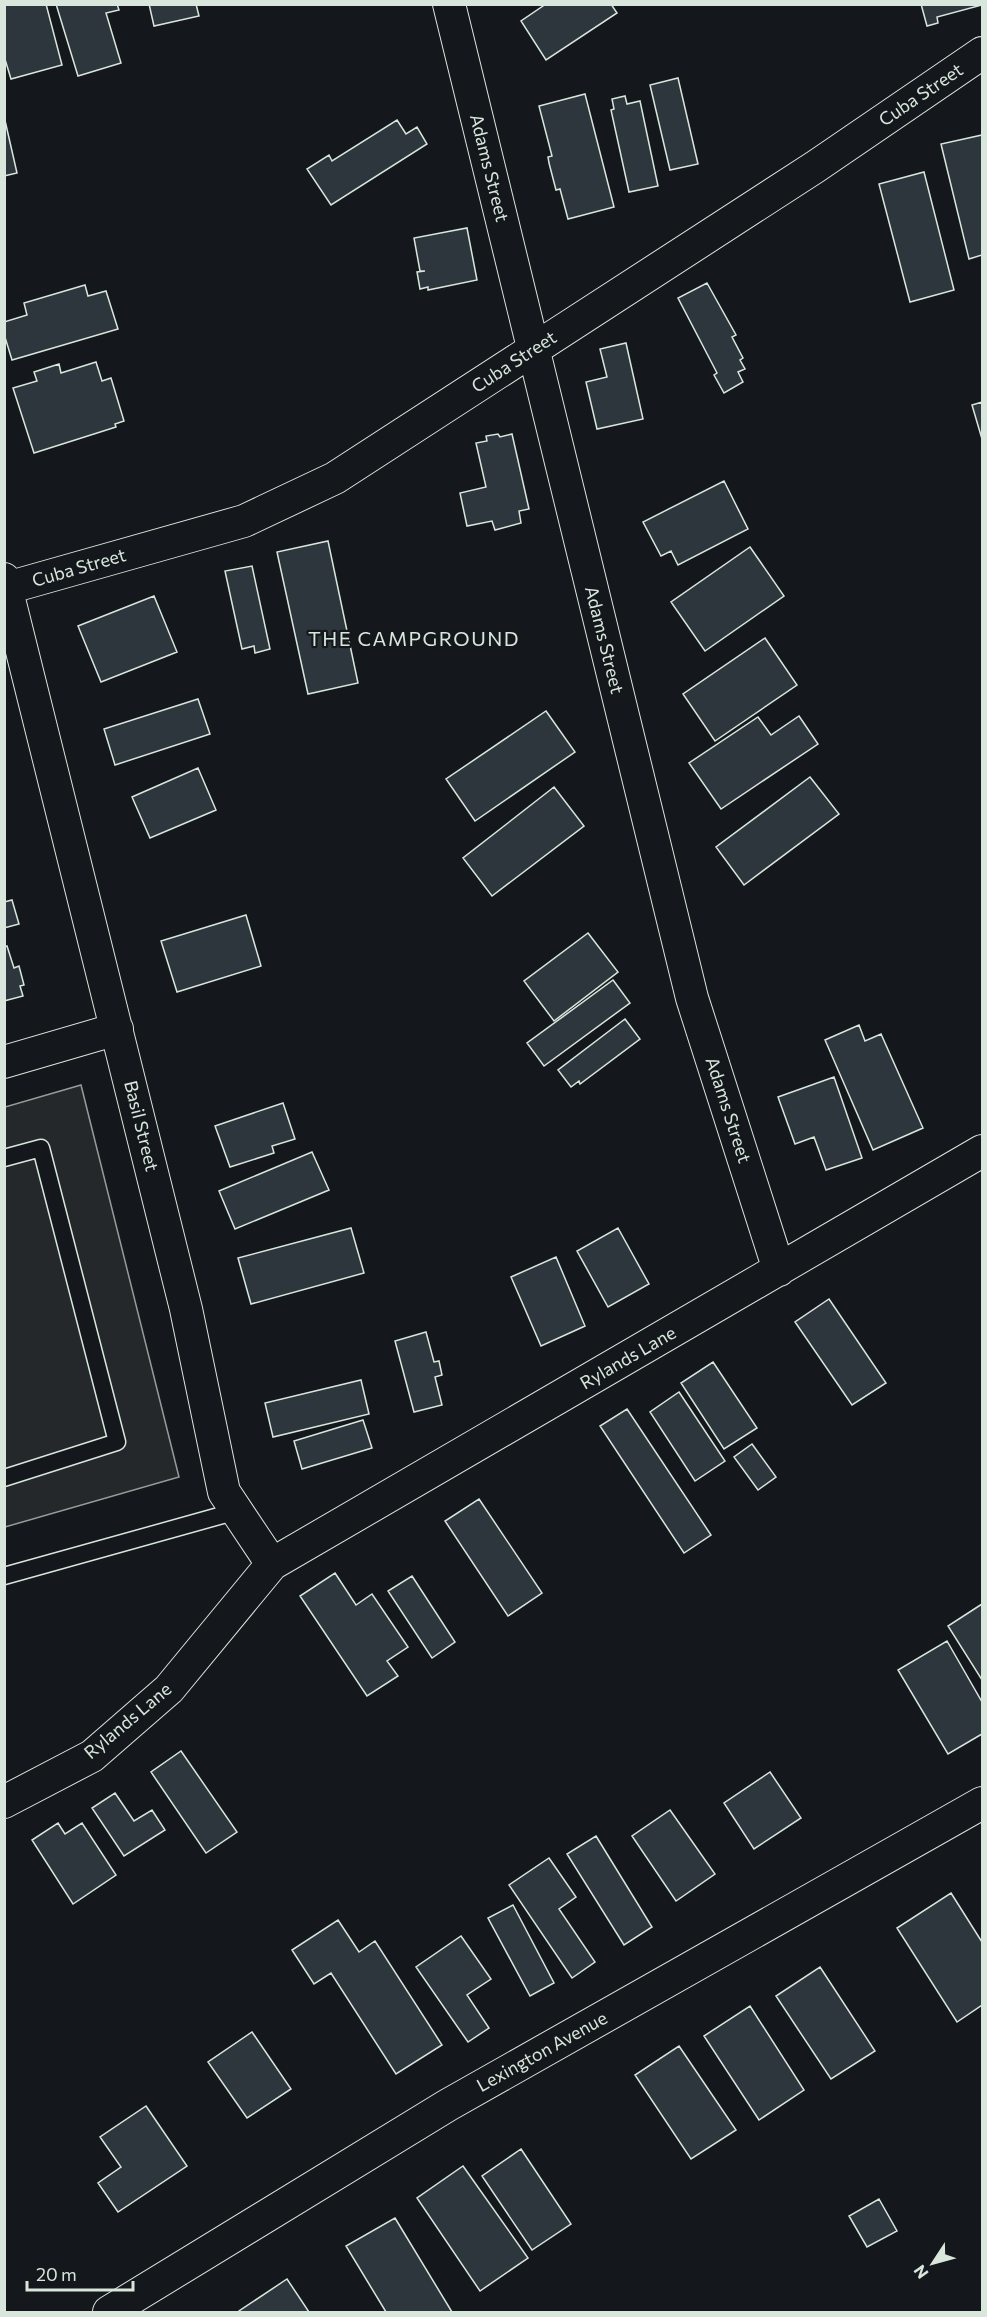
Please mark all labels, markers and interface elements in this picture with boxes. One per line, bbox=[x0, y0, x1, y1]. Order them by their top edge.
street label: Cuba Street bbox=[874, 58, 967, 130]
street label: Adams Street bbox=[466, 112, 514, 224]
street label: Cuba Street bbox=[467, 326, 560, 397]
street label: Cuba Street bbox=[29, 543, 128, 591]
street label: Adams Street bbox=[581, 584, 629, 696]
district label: THE CAMPGROUND bbox=[308, 626, 520, 650]
street label: Adams Street bbox=[701, 1054, 756, 1165]
street label: Basil Street bbox=[120, 1078, 164, 1173]
street label: Rylands Lane bbox=[576, 1321, 679, 1393]
street label: Rylands Lane bbox=[79, 1677, 175, 1763]
street label: Lexington Avenue bbox=[472, 2006, 611, 2096]
north arrow bbox=[903, 2233, 963, 2293]
scale bar bbox=[27, 2254, 134, 2292]
text: N bbox=[909, 2262, 932, 2283]
text: 20 m bbox=[36, 2263, 77, 2285]

